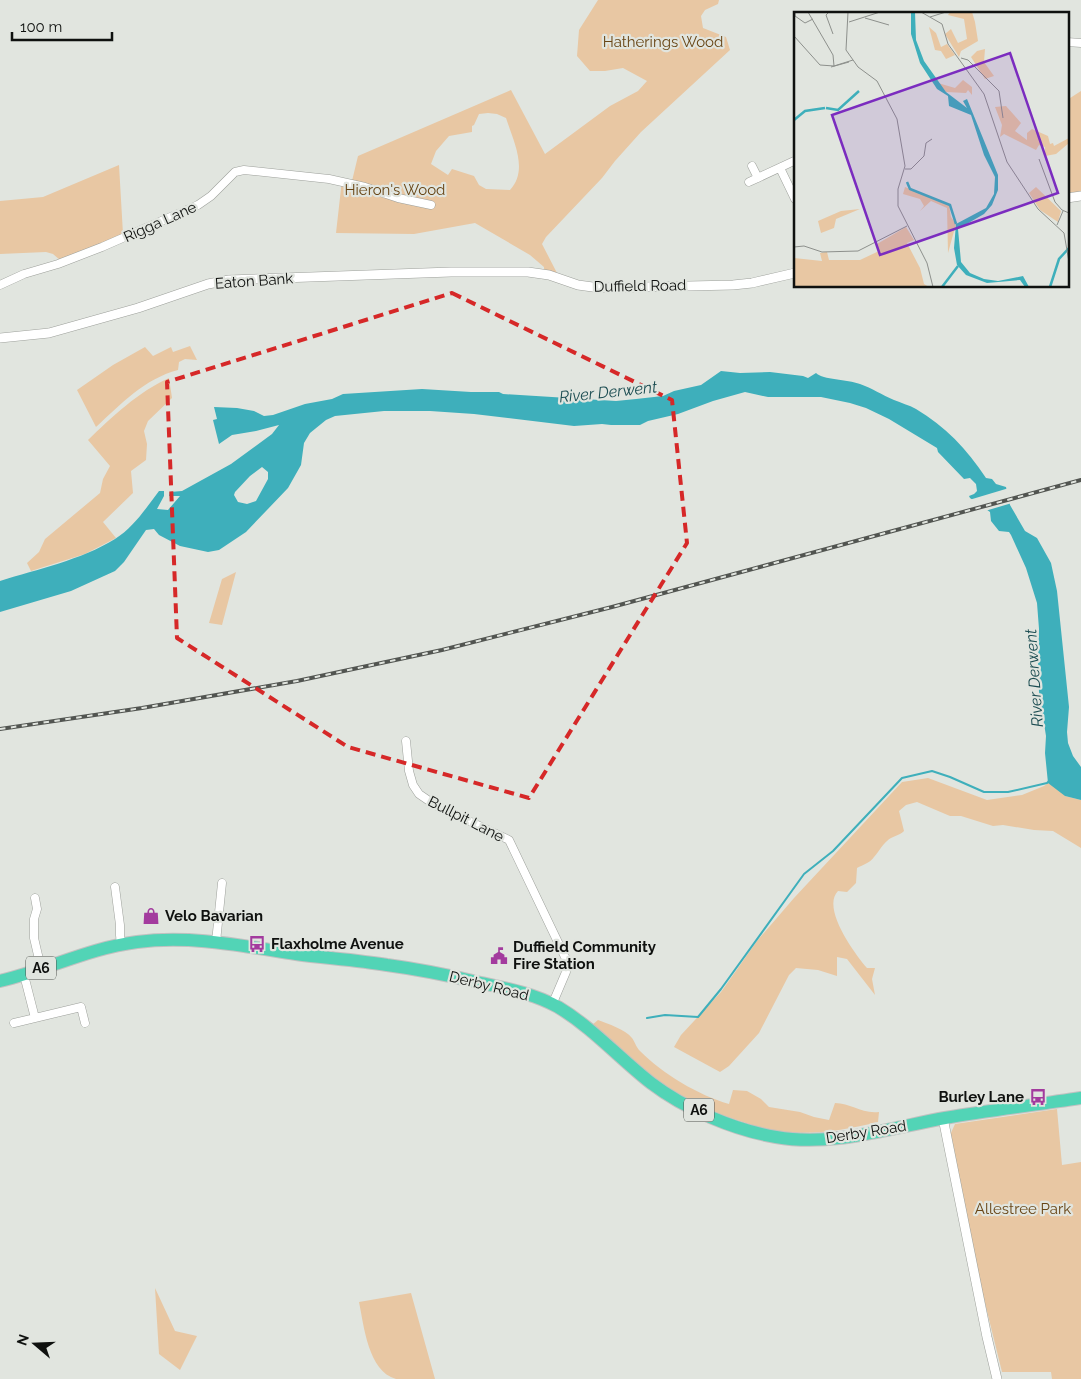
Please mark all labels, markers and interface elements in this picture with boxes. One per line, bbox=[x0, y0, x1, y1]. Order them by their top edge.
scale bar bbox=[12, 10, 112, 42]
inset map bbox=[794, 12, 1068, 288]
text: 100 m bbox=[20, 18, 62, 36]
park label: Hatherings Wood bbox=[603, 33, 723, 51]
park label: Hieron's Wood bbox=[345, 181, 445, 199]
street label: Rigga Lane bbox=[121, 198, 199, 246]
street label: Eaton Bank bbox=[214, 269, 294, 293]
street label: Duffield Road bbox=[594, 276, 686, 296]
water label: River Derwent bbox=[558, 377, 659, 407]
water label: River Derwent bbox=[1021, 627, 1047, 728]
street label: Bullpit Lane bbox=[425, 792, 507, 846]
shop icon: Velo Bavarian bbox=[141, 906, 161, 926]
place label: Velo Bavarian bbox=[165, 907, 263, 925]
bus stop icon: Flaxholme Avenue bbox=[247, 934, 267, 954]
place label: Flaxholme Avenue bbox=[271, 935, 404, 953]
place label: Duffield Community Fire Station bbox=[513, 938, 657, 973]
public building icon: Duffield Community Fire Station bbox=[489, 946, 509, 966]
road number: A6 bbox=[26, 956, 56, 980]
street label: Derby Road bbox=[447, 967, 531, 1005]
bus stop icon: Burley Lane bbox=[1028, 1087, 1048, 1107]
place label: Burley Lane bbox=[938, 1088, 1024, 1106]
road number: A6 bbox=[684, 1098, 714, 1122]
street label: Derby Road bbox=[824, 1117, 908, 1147]
park label: Allestree Park bbox=[975, 1200, 1071, 1218]
north arrow bbox=[10, 1319, 60, 1369]
text: N bbox=[13, 1332, 32, 1347]

